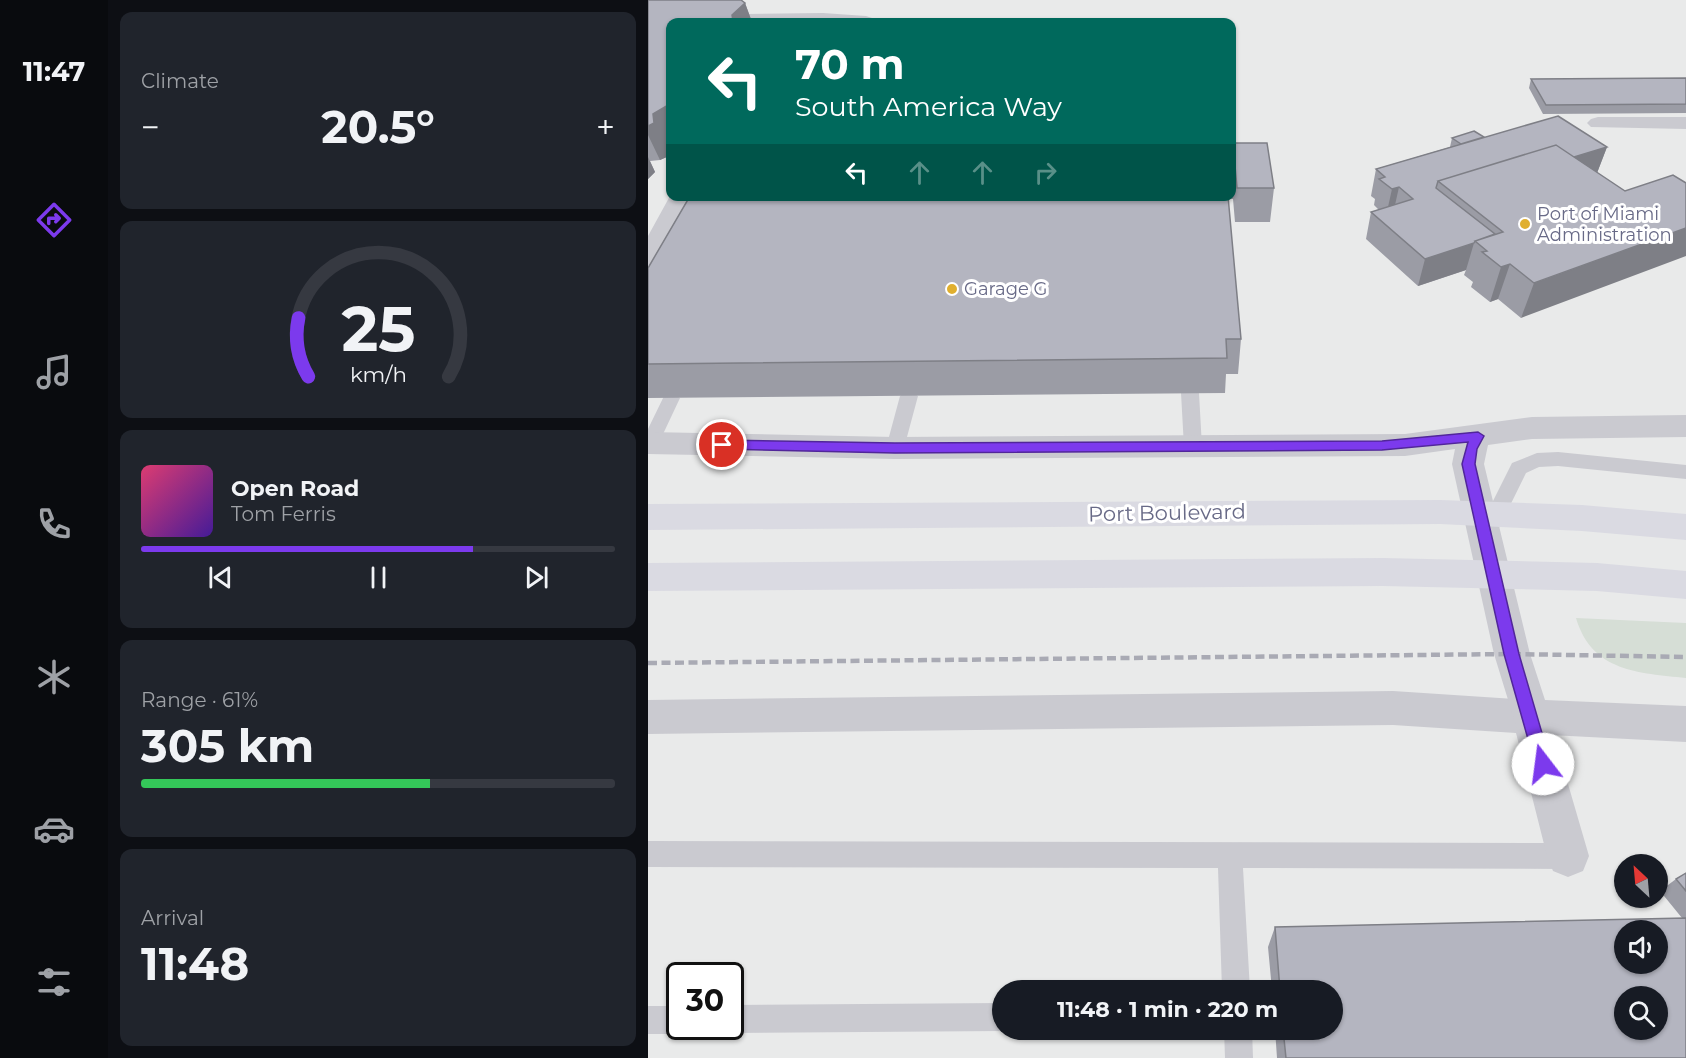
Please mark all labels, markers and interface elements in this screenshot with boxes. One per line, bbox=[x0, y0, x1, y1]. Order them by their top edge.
text: 70 m bbox=[795, 38, 905, 90]
icon: left bbox=[696, 42, 774, 120]
text: 11:47 bbox=[23, 55, 85, 88]
text: Climate bbox=[141, 69, 219, 93]
text: South America Way bbox=[795, 90, 1062, 123]
text: 20.5° bbox=[321, 99, 435, 154]
text: − bbox=[141, 107, 160, 147]
text: + bbox=[596, 107, 615, 147]
icon: left bbox=[840, 156, 873, 189]
icon: ahead bbox=[903, 156, 936, 189]
icon: ahead bbox=[966, 156, 999, 189]
icon: right bbox=[1029, 156, 1062, 189]
icon: directions bbox=[33, 199, 75, 241]
place label: Port of Miami Administration bbox=[1537, 203, 1672, 246]
marker: Port of Miami Administration bbox=[1518, 217, 1532, 231]
place label: Garage G bbox=[964, 278, 1047, 300]
marker: Garage G bbox=[945, 282, 959, 296]
text: 25 bbox=[341, 291, 415, 367]
icon: music bbox=[33, 351, 75, 393]
text: km/h bbox=[349, 361, 407, 387]
pin bbox=[696, 419, 747, 470]
icon: arrive bbox=[705, 428, 738, 461]
text: Open Road bbox=[231, 475, 359, 502]
street label: Port Boulevard bbox=[1088, 499, 1246, 526]
text: Tom Ferris bbox=[231, 502, 336, 526]
icon: phone bbox=[33, 503, 75, 545]
icon: previous bbox=[204, 561, 237, 594]
icon: pause bbox=[362, 561, 395, 594]
icon: next bbox=[520, 561, 553, 594]
icon: climate bbox=[33, 656, 75, 698]
text: Range · 61% bbox=[141, 688, 258, 712]
text: 305 km bbox=[141, 718, 314, 773]
position arrow bbox=[1511, 732, 1575, 796]
icon: car bbox=[33, 808, 75, 850]
north arrow bbox=[1614, 854, 1668, 908]
map controls bbox=[1614, 854, 1668, 1040]
text: Arrival bbox=[141, 906, 204, 930]
button: sound bbox=[1614, 920, 1668, 974]
text: 11:48 bbox=[141, 936, 249, 991]
icon: filters bbox=[33, 961, 75, 1003]
speed limit sign: 30 bbox=[666, 962, 744, 1040]
button: search bbox=[1614, 986, 1668, 1040]
text: 11:48 · 1 min · 220 m bbox=[1057, 996, 1278, 1023]

